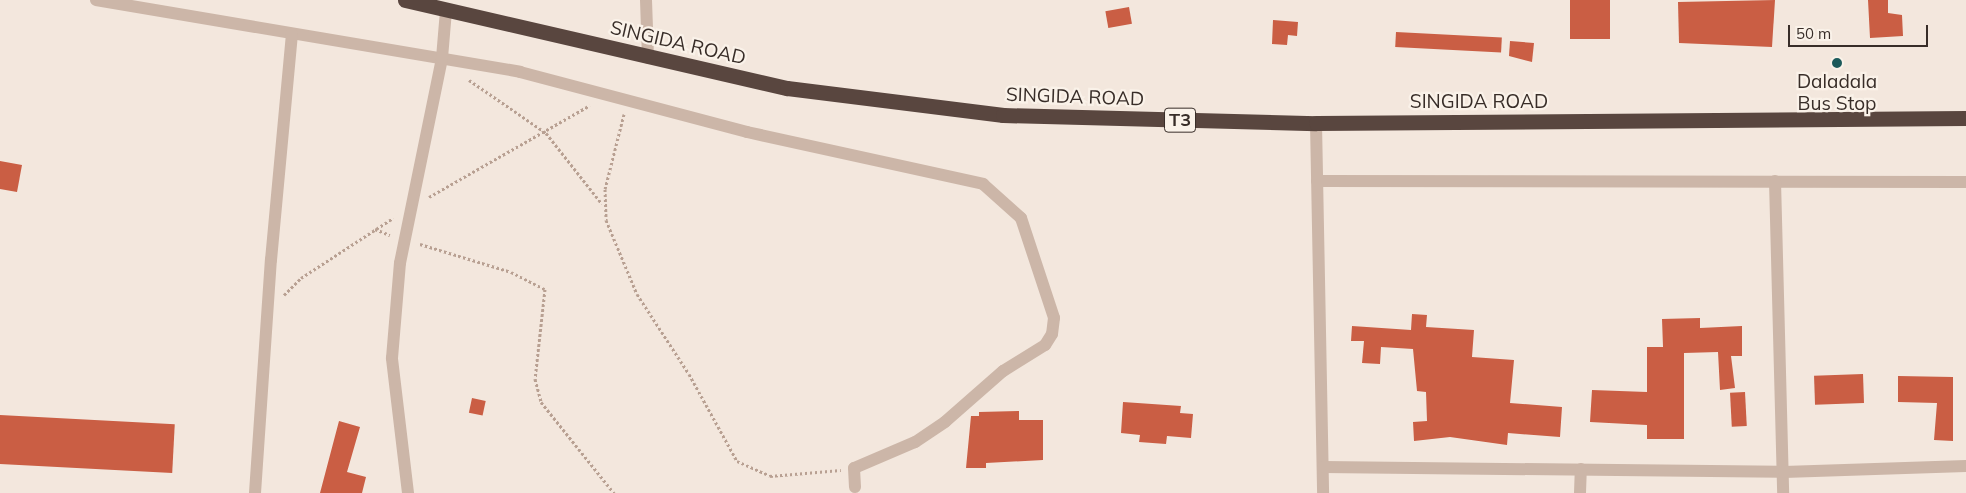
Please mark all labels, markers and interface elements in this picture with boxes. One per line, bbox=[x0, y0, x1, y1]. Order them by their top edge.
scale bar bbox=[1791, 15, 1931, 47]
street label: SINGIDA ROAD bbox=[608, 16, 748, 70]
text: 50 m bbox=[1796, 24, 1831, 43]
marker: Daladala Bus Stop bbox=[1831, 57, 1843, 69]
place label: Daladala Bus Stop bbox=[1797, 71, 1877, 115]
street label: SINGIDA ROAD bbox=[1006, 83, 1144, 111]
street label: SINGIDA ROAD bbox=[1410, 91, 1548, 113]
road number: T3 bbox=[1164, 104, 1196, 136]

